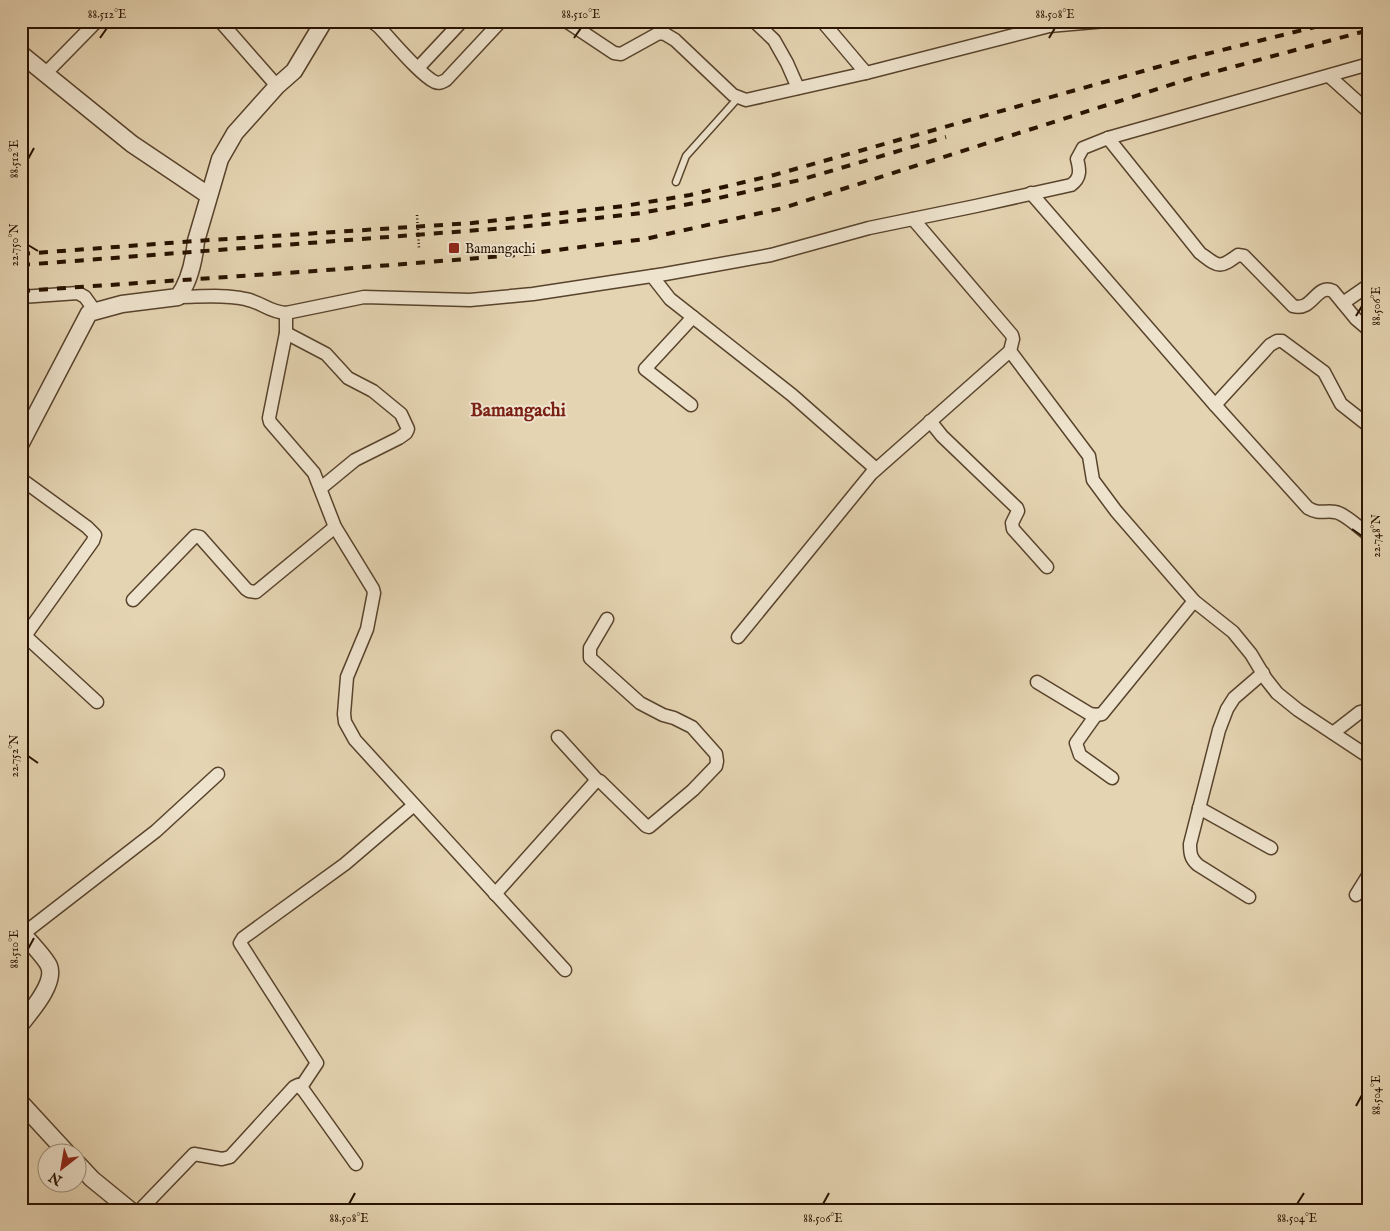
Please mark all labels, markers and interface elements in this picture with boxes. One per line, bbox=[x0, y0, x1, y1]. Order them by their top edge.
text: 88.512°E bbox=[88, 7, 126, 22]
text: 88.510°E bbox=[562, 7, 600, 22]
text: 88.508°E bbox=[1036, 7, 1075, 22]
text: 88.512°E bbox=[7, 140, 22, 178]
text: 22.750°N bbox=[7, 223, 22, 267]
place label: Bamangachi bbox=[465, 240, 536, 258]
marker: Bamangachi bbox=[447, 241, 461, 255]
text: 88.506°E bbox=[1369, 286, 1384, 326]
district label: Bamangachi bbox=[470, 399, 566, 423]
text: 22.748°N bbox=[1369, 514, 1384, 558]
text: 22.752°N bbox=[7, 734, 22, 777]
text: 88.510°E bbox=[7, 930, 22, 968]
text: 88.504°E bbox=[1369, 1075, 1384, 1115]
north arrow bbox=[38, 1144, 88, 1194]
text: N bbox=[46, 1167, 67, 1190]
text: 88.508°E bbox=[330, 1211, 369, 1226]
text: 88.506°E bbox=[803, 1211, 843, 1226]
text: 88.504°E bbox=[1277, 1211, 1317, 1226]

